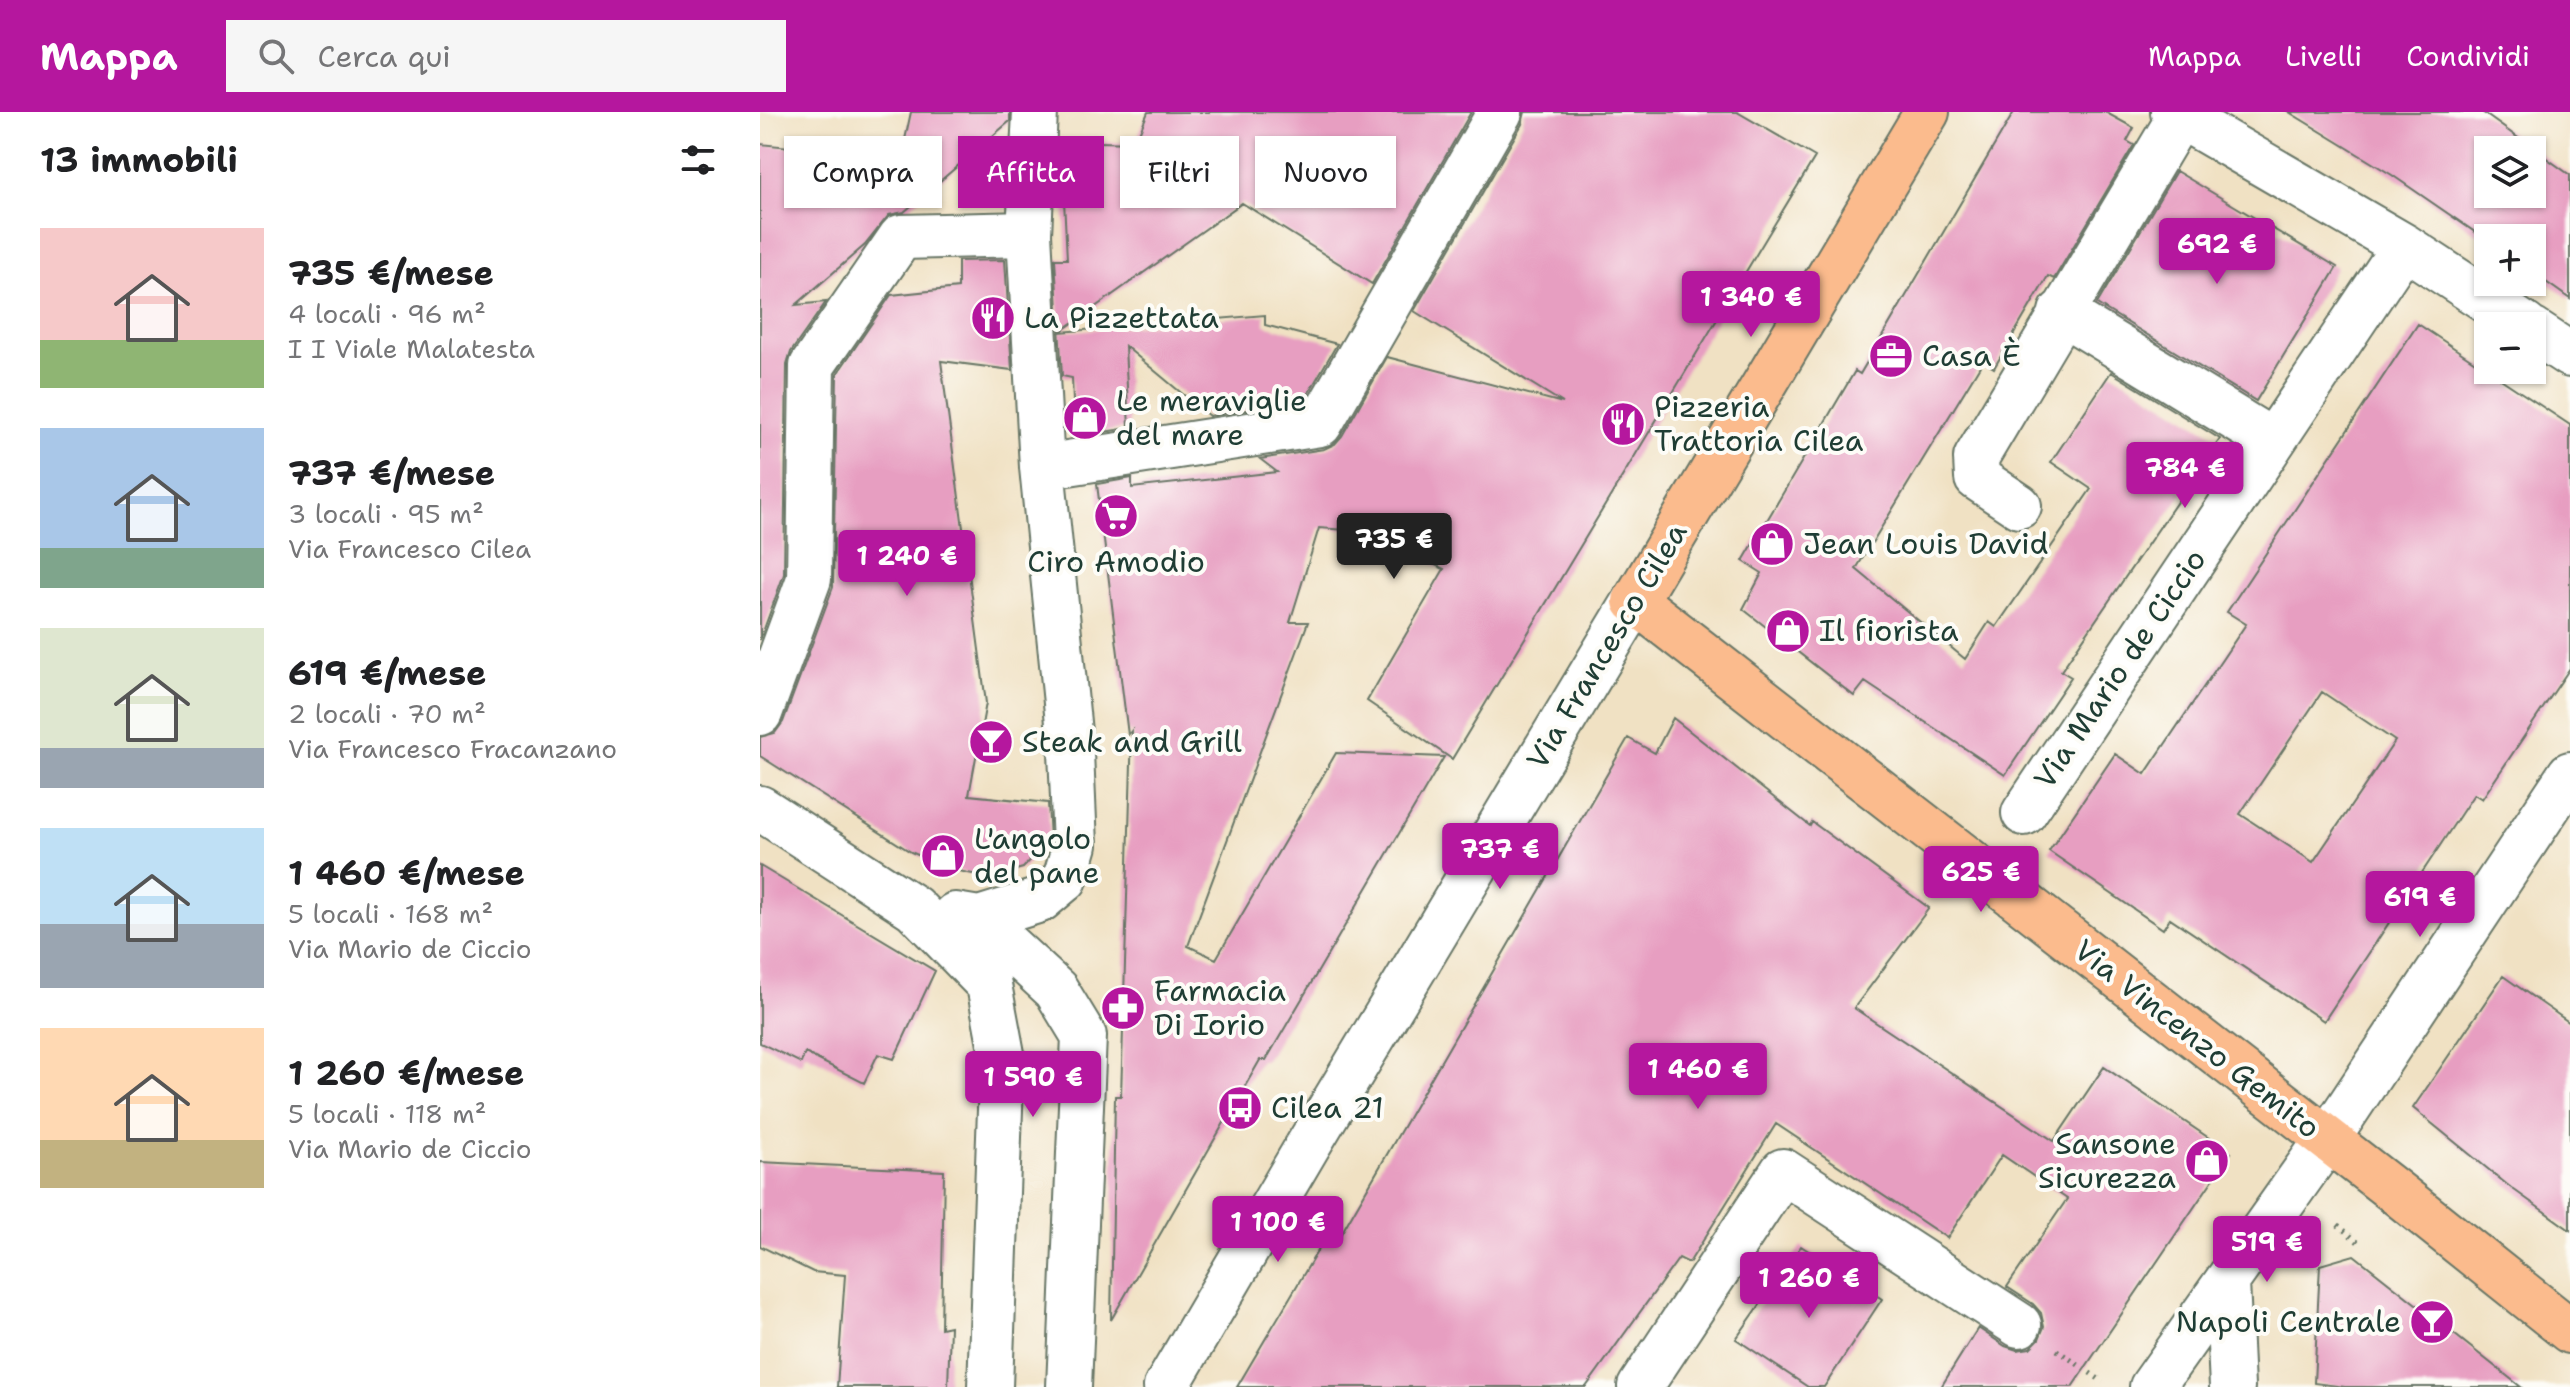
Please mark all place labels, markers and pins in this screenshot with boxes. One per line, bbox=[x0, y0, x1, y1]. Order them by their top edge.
pin: 692 € bbox=[2161, 218, 2273, 286]
pin: 1 340 € bbox=[1677, 271, 1825, 339]
restaurant icon: La Pizzettata bbox=[969, 294, 1017, 342]
place label: La Pizzettata bbox=[1024, 297, 1219, 338]
office icon: Casa È bbox=[1867, 332, 1915, 380]
place label: Casa È bbox=[1922, 335, 2021, 376]
place label: Le meraviglie del mare bbox=[1116, 380, 1307, 455]
place label: Pizzeria Trattoria Cilea bbox=[1654, 386, 1864, 461]
shop icon: Le meraviglie del mare bbox=[1061, 394, 1109, 442]
restaurant icon: Pizzeria Trattoria Cilea bbox=[1599, 400, 1647, 448]
pin: 784 € bbox=[2129, 442, 2241, 510]
supermarket icon: Ciro Amodio bbox=[1092, 492, 1140, 540]
pin: 735 € bbox=[1338, 513, 1450, 581]
shop icon: Jean Louis David bbox=[1748, 520, 1796, 568]
place label: Jean Louis David bbox=[1803, 523, 2049, 564]
pin: 1 240 € bbox=[833, 530, 981, 598]
place label: Ciro Amodio bbox=[1027, 541, 1205, 582]
shop icon: Il fiorista bbox=[1764, 607, 1812, 655]
place label: Il fiorista bbox=[1819, 610, 1959, 651]
bar icon: Steak and Grill bbox=[967, 718, 1015, 766]
place label: Steak and Grill bbox=[1022, 721, 1242, 762]
place label: L'angolo del pane bbox=[974, 818, 1100, 893]
pin: 737 € bbox=[1444, 823, 1556, 891]
shop icon: L'angolo del pane bbox=[919, 832, 967, 880]
pin: 625 € bbox=[1925, 846, 2037, 914]
pin: 619 € bbox=[2364, 871, 2476, 939]
place label: Farmacia Di Iorio bbox=[1154, 970, 1286, 1045]
pharmacy icon: Farmacia Di Iorio bbox=[1099, 984, 1147, 1032]
pin: 1 460 € bbox=[1624, 1043, 1772, 1111]
pin: 1 590 € bbox=[959, 1051, 1107, 1119]
bus stop icon: Cilea 21 bbox=[1216, 1084, 1264, 1132]
place label: Cilea 21 bbox=[1271, 1087, 1384, 1128]
place label: Sansone Sicurezza bbox=[2038, 1123, 2176, 1198]
shop icon: Sansone Sicurezza bbox=[2183, 1137, 2231, 1185]
pin: 1 100 € bbox=[1204, 1196, 1352, 1264]
pin: 519 € bbox=[2211, 1216, 2323, 1284]
pin: 1 260 € bbox=[1735, 1252, 1883, 1320]
bar icon: Napoli Centrale bbox=[2408, 1298, 2456, 1346]
place label: Napoli Centrale bbox=[2176, 1301, 2401, 1342]

